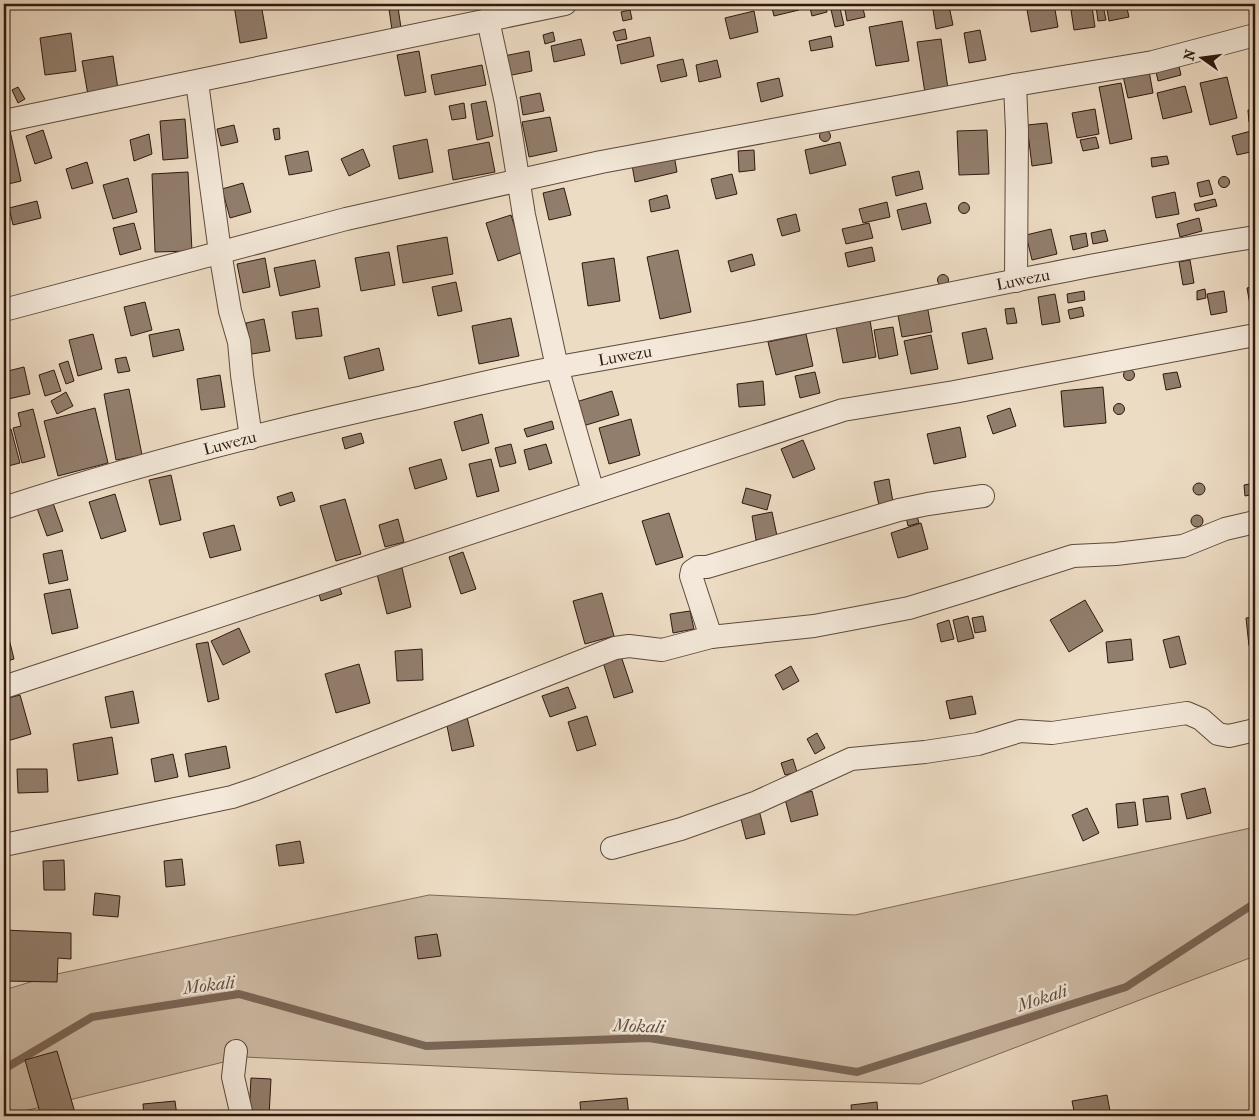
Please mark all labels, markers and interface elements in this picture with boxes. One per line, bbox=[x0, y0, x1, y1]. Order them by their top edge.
north arrow bbox=[1176, 32, 1226, 82]
text: N bbox=[1180, 47, 1199, 62]
street label: Luwezu bbox=[994, 265, 1051, 294]
street label: Luwezu bbox=[597, 342, 653, 370]
street label: Luwezu bbox=[201, 427, 258, 459]
water label: Mokali bbox=[180, 972, 238, 999]
water label: Mokali bbox=[1012, 980, 1072, 1017]
water label: Mokali bbox=[611, 1015, 667, 1038]

